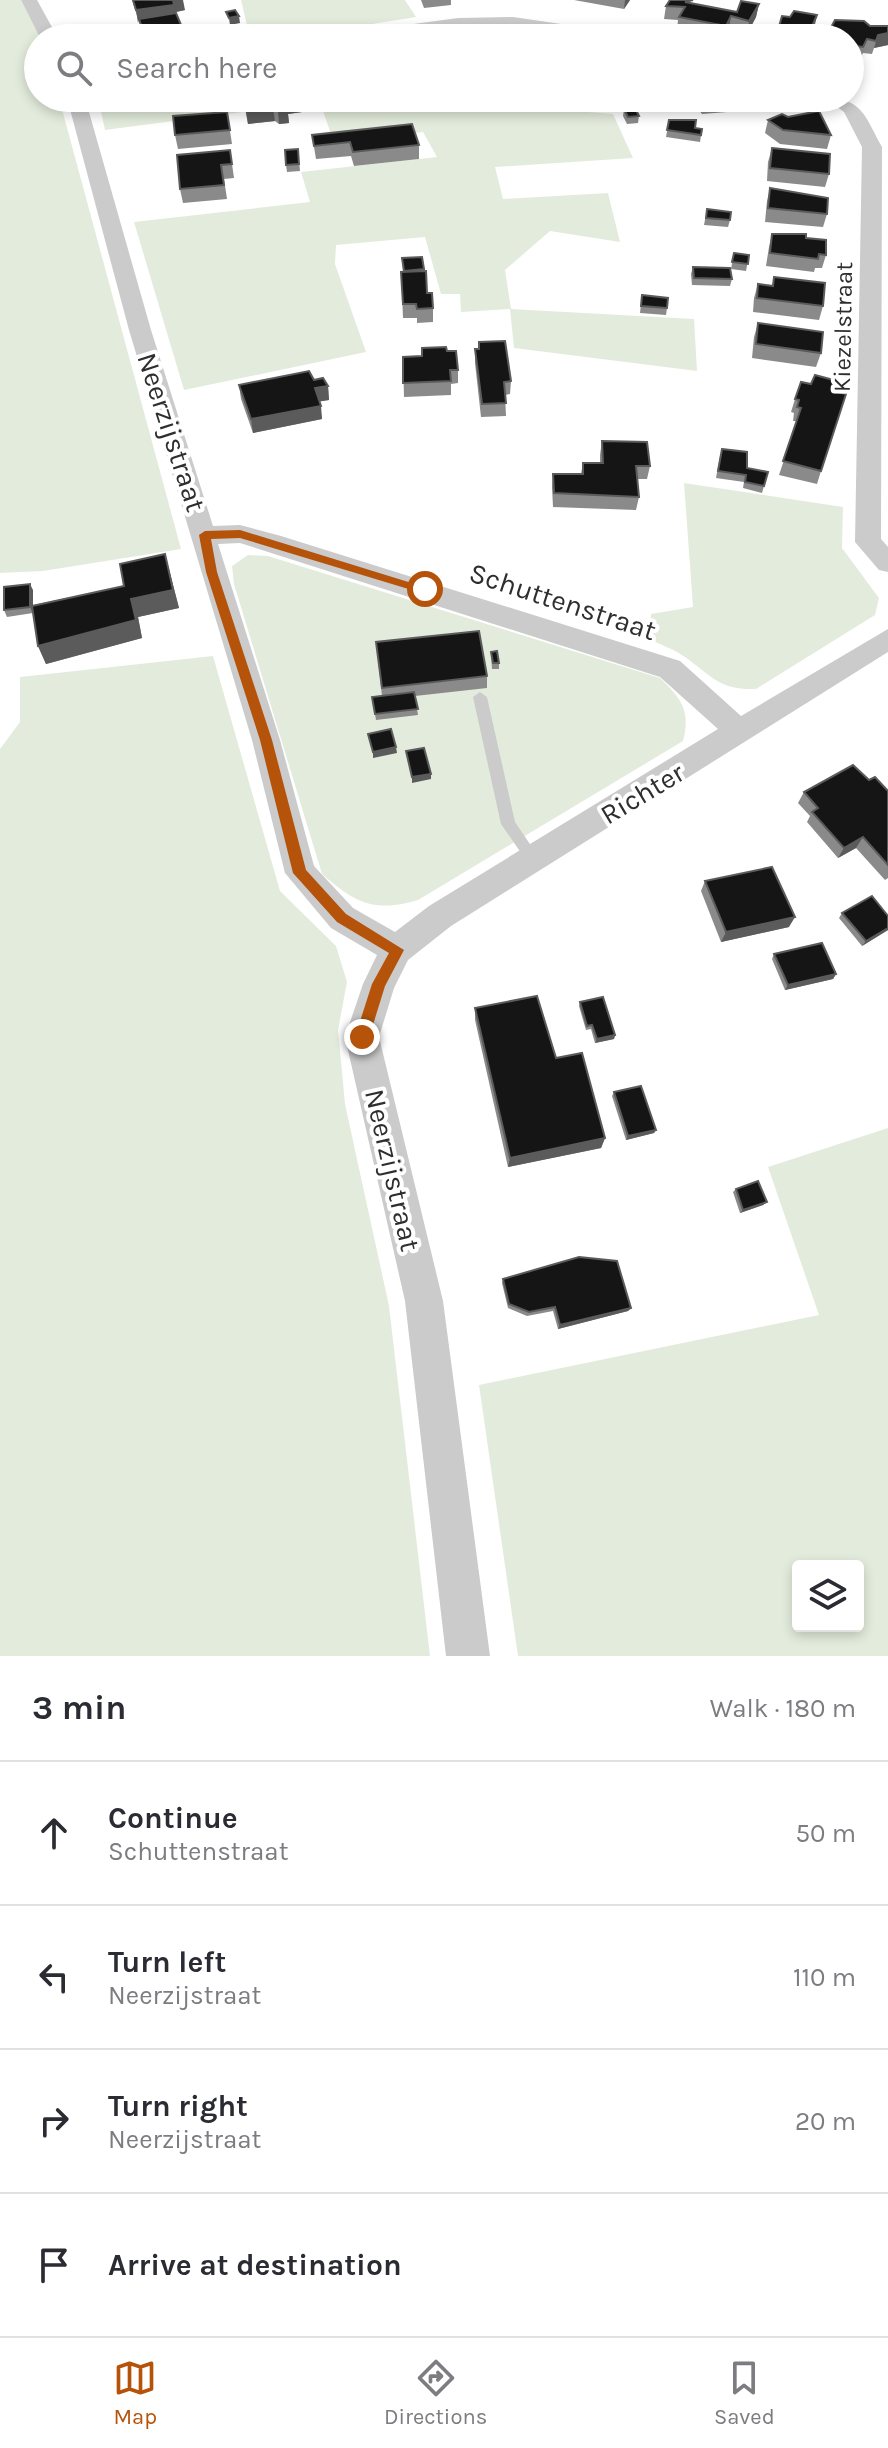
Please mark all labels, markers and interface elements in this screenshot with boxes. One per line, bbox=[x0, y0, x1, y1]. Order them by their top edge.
search box bbox=[24, 24, 864, 112]
icon: search bbox=[52, 46, 96, 90]
text: Search here bbox=[116, 50, 277, 86]
street label: Kiezelstraat bbox=[828, 262, 858, 392]
street label: Neerzijstraat bbox=[130, 349, 213, 516]
street label: Schuttenstraat bbox=[465, 556, 660, 647]
route start bbox=[407, 571, 443, 607]
street label: Richter bbox=[594, 755, 691, 831]
route end bbox=[344, 1019, 380, 1055]
street label: Neerzijstraat bbox=[358, 1086, 427, 1254]
map controls bbox=[792, 1560, 864, 1632]
button: layers bbox=[792, 1560, 864, 1632]
text: 3 min bbox=[32, 1688, 126, 1728]
text: Walk · 180 m bbox=[710, 1693, 856, 1724]
text: Continue bbox=[108, 1800, 238, 1836]
icon: ahead bbox=[32, 1811, 76, 1855]
text: 50 m bbox=[795, 1818, 856, 1849]
text: Schuttenstraat bbox=[108, 1836, 288, 1867]
text: Turn left bbox=[108, 1944, 226, 1980]
icon: left bbox=[32, 1955, 76, 1999]
text: 110 m bbox=[793, 1962, 856, 1993]
text: Neerzijstraat bbox=[108, 1980, 261, 2011]
text: Turn right bbox=[108, 2088, 248, 2124]
icon: right bbox=[32, 2099, 76, 2143]
text: 20 m bbox=[795, 2106, 856, 2137]
text: Neerzijstraat bbox=[108, 2124, 261, 2155]
icon: arrive bbox=[32, 2243, 76, 2287]
text: Arrive at destination bbox=[108, 2247, 402, 2283]
tab: Map bbox=[113, 2356, 157, 2430]
tab: Directions bbox=[384, 2356, 487, 2430]
tab: Saved bbox=[714, 2356, 775, 2430]

